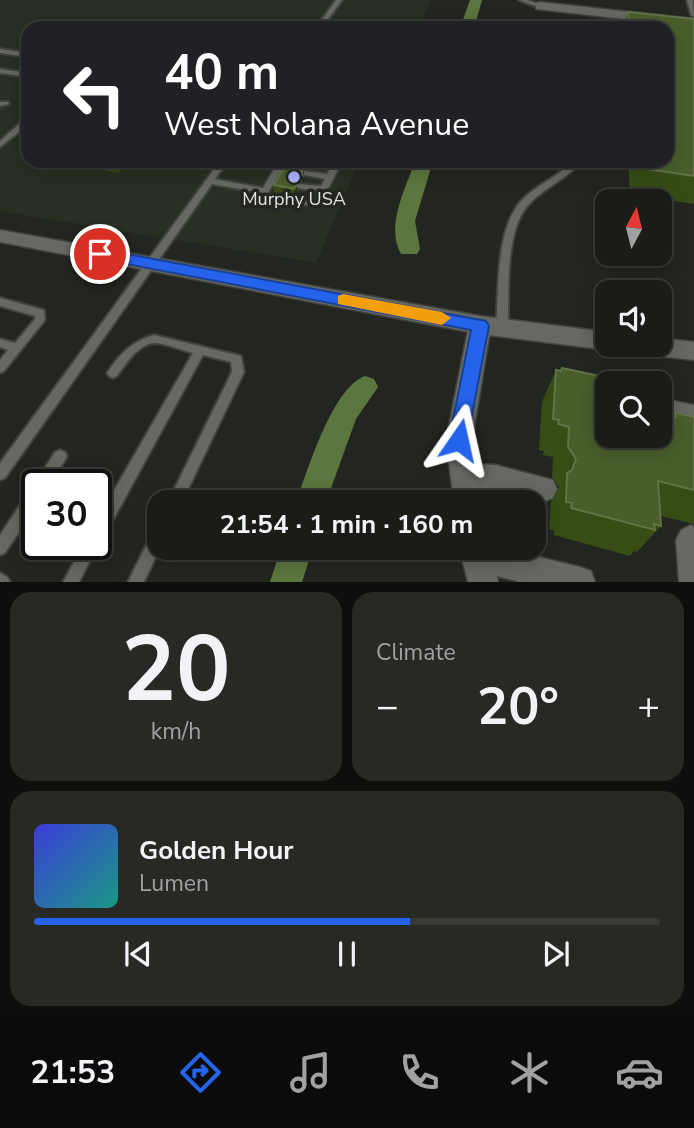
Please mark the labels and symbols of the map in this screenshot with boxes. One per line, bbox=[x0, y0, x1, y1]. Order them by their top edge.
marker: Murphy USA bbox=[286, 169, 302, 185]
place label: Murphy USA bbox=[242, 187, 346, 211]
north arrow bbox=[595, 189, 672, 266]
pin bbox=[70, 224, 130, 284]
position arrow bbox=[422, 403, 496, 477]
speed limit sign: 30 bbox=[21, 469, 112, 560]

